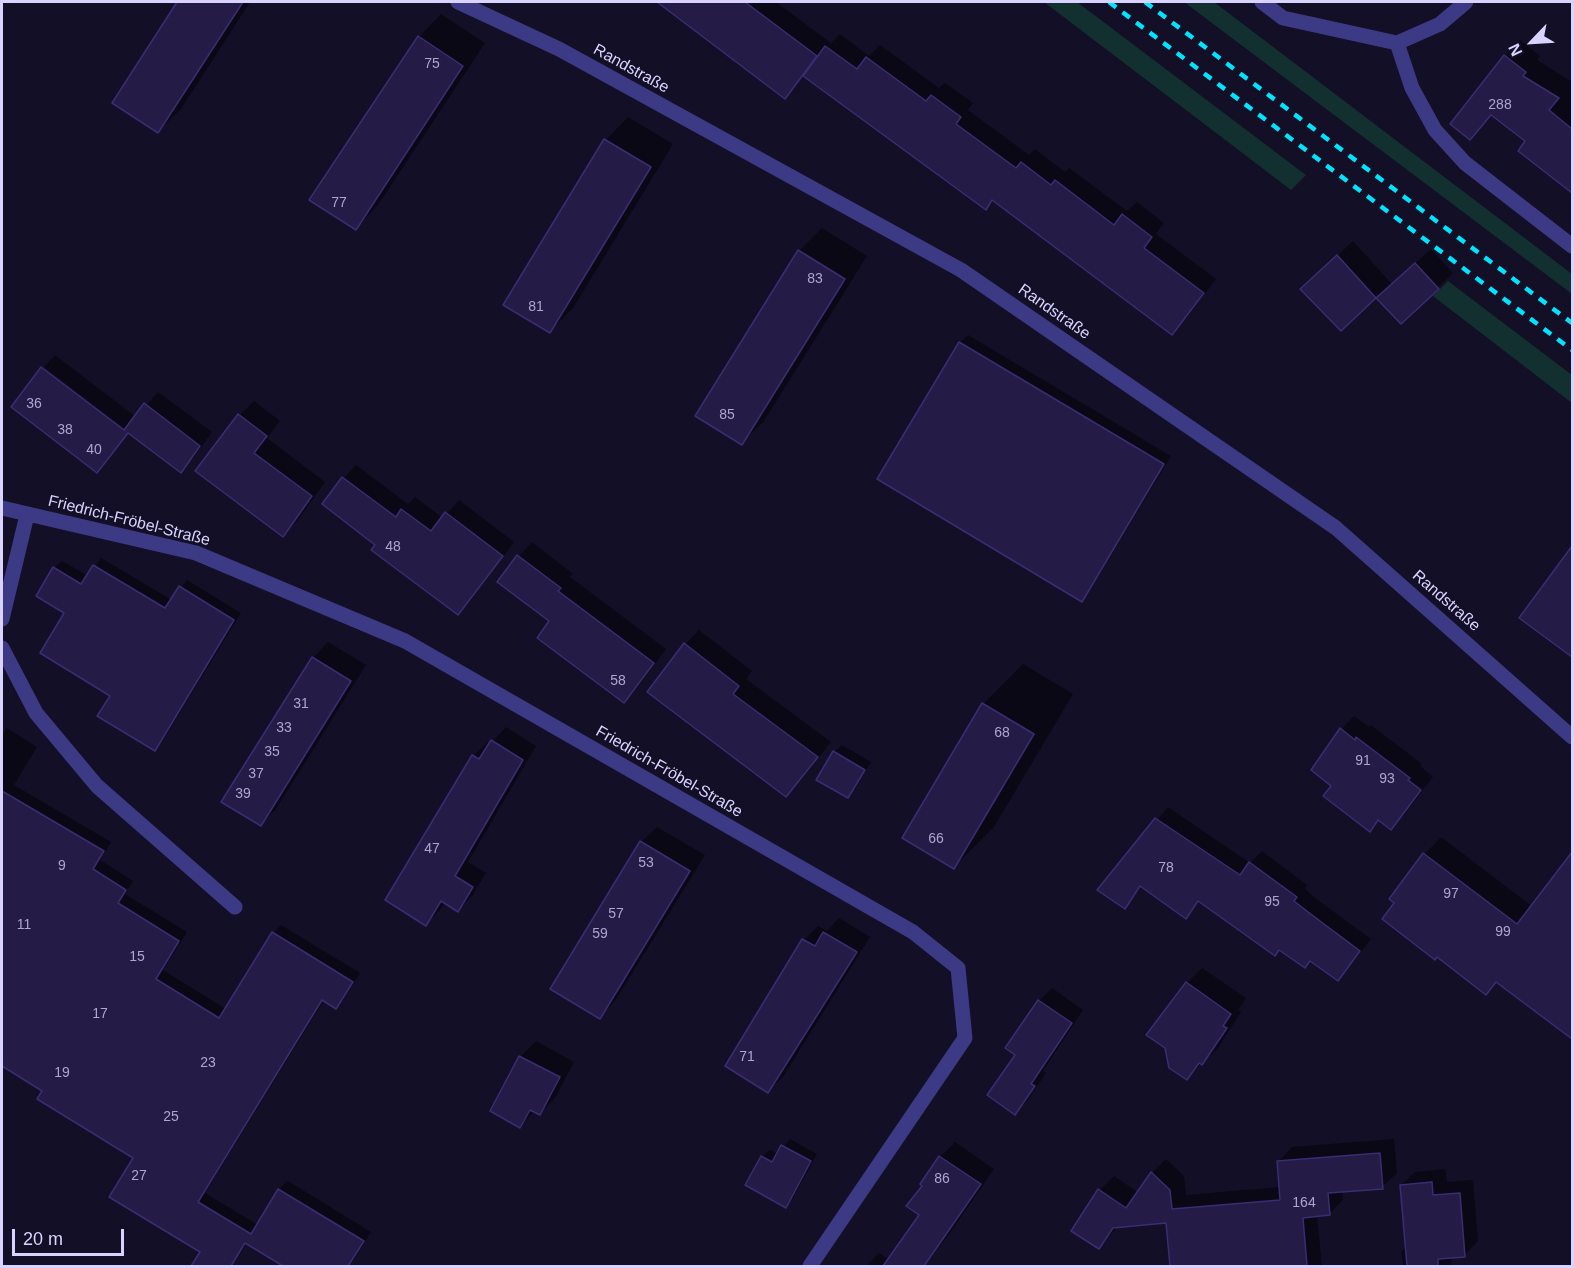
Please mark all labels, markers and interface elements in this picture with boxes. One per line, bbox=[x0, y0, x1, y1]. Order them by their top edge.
north arrow bbox=[1502, 12, 1562, 72]
street label: Randstraße bbox=[590, 40, 672, 98]
text: N bbox=[1505, 41, 1525, 59]
house number: 75 bbox=[424, 56, 440, 72]
house number: 288 bbox=[1488, 97, 1512, 113]
house number: 77 bbox=[331, 195, 347, 211]
house number: 83 bbox=[807, 271, 823, 287]
street label: Randstraße bbox=[1014, 280, 1094, 344]
house number: 81 bbox=[528, 299, 544, 315]
house number: 36 bbox=[26, 396, 42, 412]
house number: 85 bbox=[719, 407, 735, 423]
house number: 38 bbox=[57, 422, 73, 438]
house number: 40 bbox=[86, 442, 102, 458]
street label: Friedrich-Fröbel-Straße bbox=[46, 492, 212, 550]
house number: 48 bbox=[385, 539, 401, 555]
street label: Randstraße bbox=[1408, 566, 1484, 636]
house number: 58 bbox=[610, 673, 626, 689]
house number: 31 bbox=[293, 696, 309, 712]
house number: 33 bbox=[276, 720, 292, 736]
street label: Friedrich-Fröbel-Straße bbox=[592, 722, 746, 822]
house number: 68 bbox=[994, 725, 1010, 741]
house number: 35 bbox=[264, 744, 280, 760]
house number: 91 bbox=[1355, 753, 1371, 769]
house number: 37 bbox=[248, 766, 264, 782]
house number: 93 bbox=[1379, 771, 1395, 787]
house number: 39 bbox=[235, 786, 251, 802]
house number: 66 bbox=[928, 831, 944, 847]
house number: 47 bbox=[424, 841, 440, 857]
house number: 53 bbox=[638, 855, 654, 871]
house number: 9 bbox=[58, 858, 66, 874]
house number: 78 bbox=[1158, 860, 1174, 876]
house number: 97 bbox=[1443, 886, 1459, 902]
house number: 95 bbox=[1264, 894, 1280, 910]
house number: 57 bbox=[608, 906, 624, 922]
house number: 11 bbox=[17, 917, 31, 933]
house number: 99 bbox=[1495, 924, 1511, 940]
house number: 59 bbox=[592, 926, 608, 942]
house number: 15 bbox=[129, 949, 145, 965]
house number: 17 bbox=[92, 1006, 108, 1022]
house number: 71 bbox=[739, 1049, 755, 1065]
house number: 23 bbox=[200, 1055, 216, 1071]
house number: 19 bbox=[54, 1065, 70, 1081]
house number: 25 bbox=[163, 1109, 179, 1125]
house number: 27 bbox=[131, 1168, 147, 1184]
house number: 86 bbox=[934, 1171, 950, 1187]
house number: 164 bbox=[1292, 1195, 1316, 1211]
scale bar bbox=[15, 1217, 128, 1255]
text: 20 m bbox=[23, 1229, 63, 1249]

